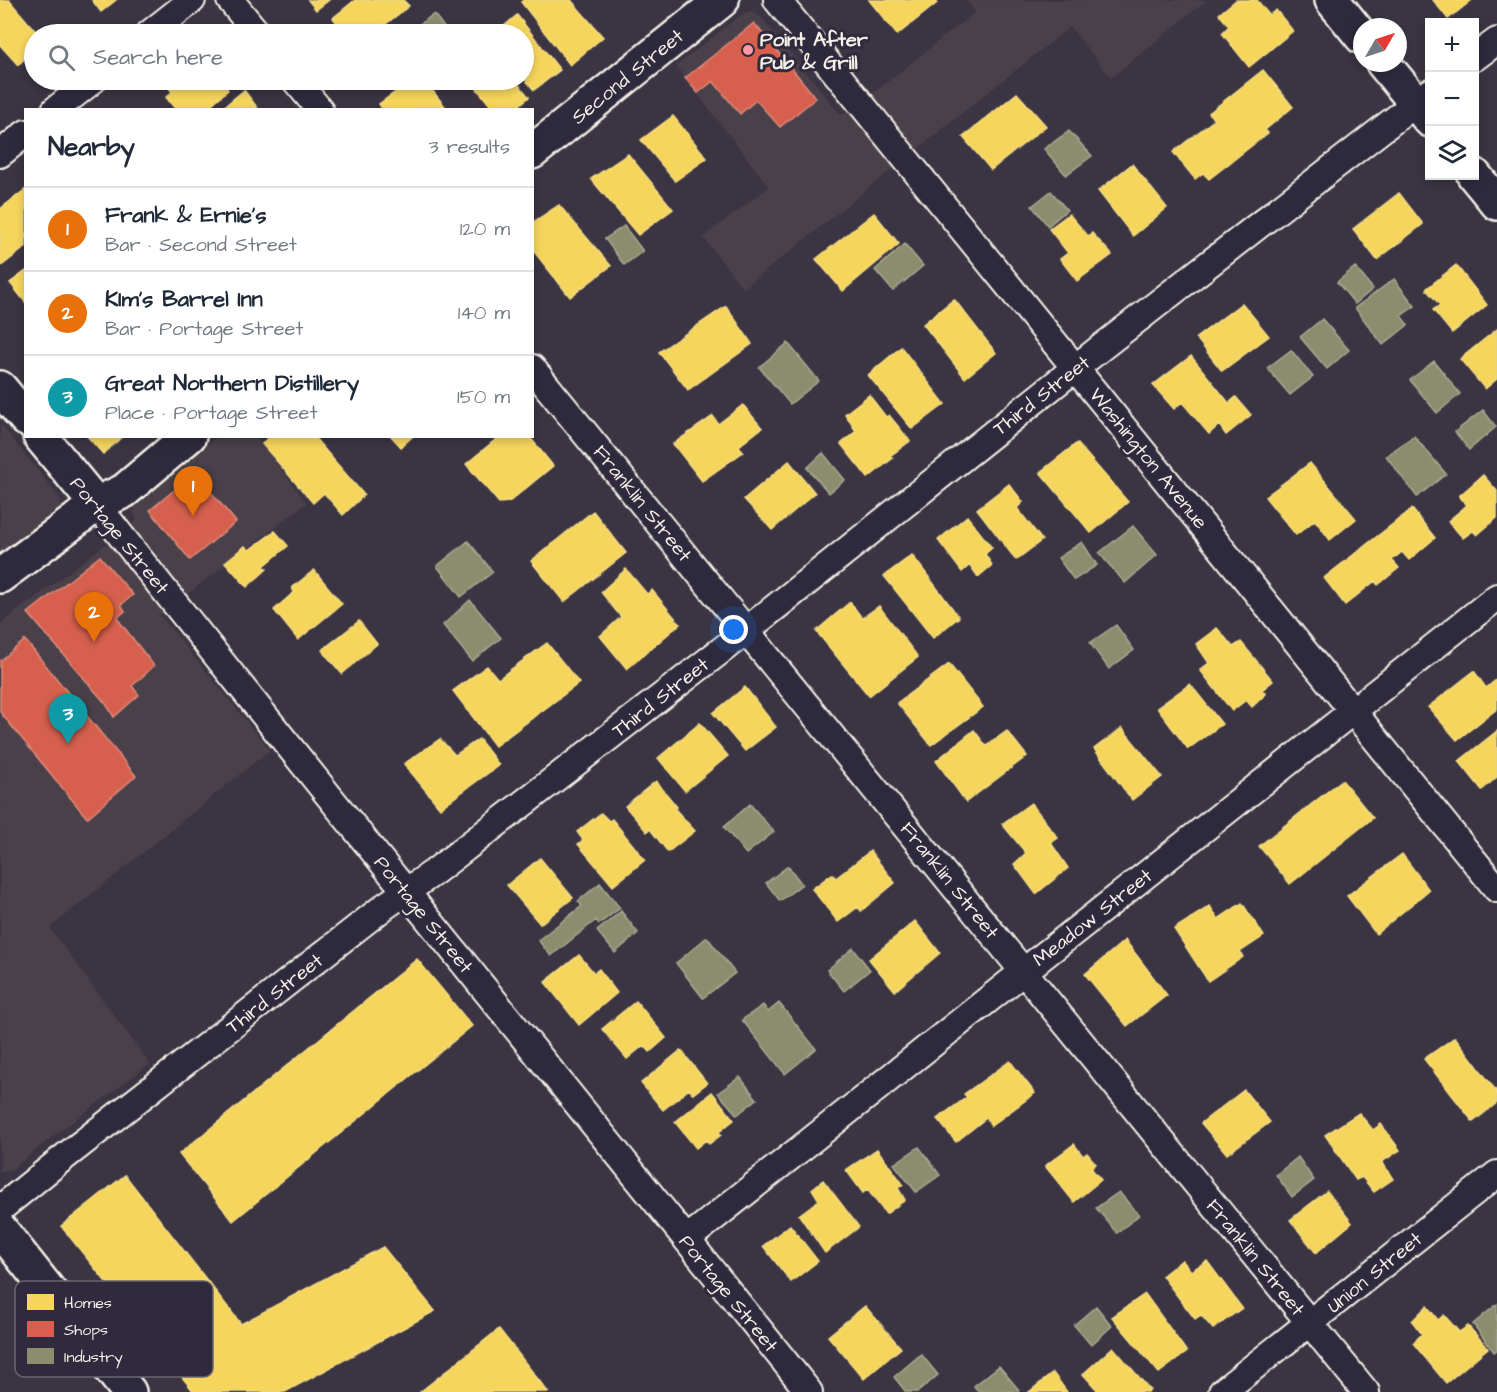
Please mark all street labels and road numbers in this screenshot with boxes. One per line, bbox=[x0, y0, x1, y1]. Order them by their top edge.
street label: Second Street bbox=[565, 23, 690, 131]
street label: Third Street bbox=[987, 349, 1096, 443]
street label: Washington Avenue bbox=[1082, 382, 1214, 536]
street label: Franklin Street bbox=[586, 439, 698, 568]
street label: Portage Street bbox=[62, 471, 175, 601]
street label: Third Street bbox=[606, 651, 715, 745]
street label: Franklin Street bbox=[893, 816, 1005, 945]
street label: Portage Street bbox=[366, 850, 479, 980]
street label: Meadow Street bbox=[1027, 862, 1158, 973]
street label: Third Street bbox=[220, 947, 329, 1041]
street label: Franklin Street bbox=[1199, 1193, 1311, 1322]
street label: Union Street bbox=[1321, 1226, 1428, 1320]
street label: Portage Street bbox=[671, 1229, 784, 1359]

